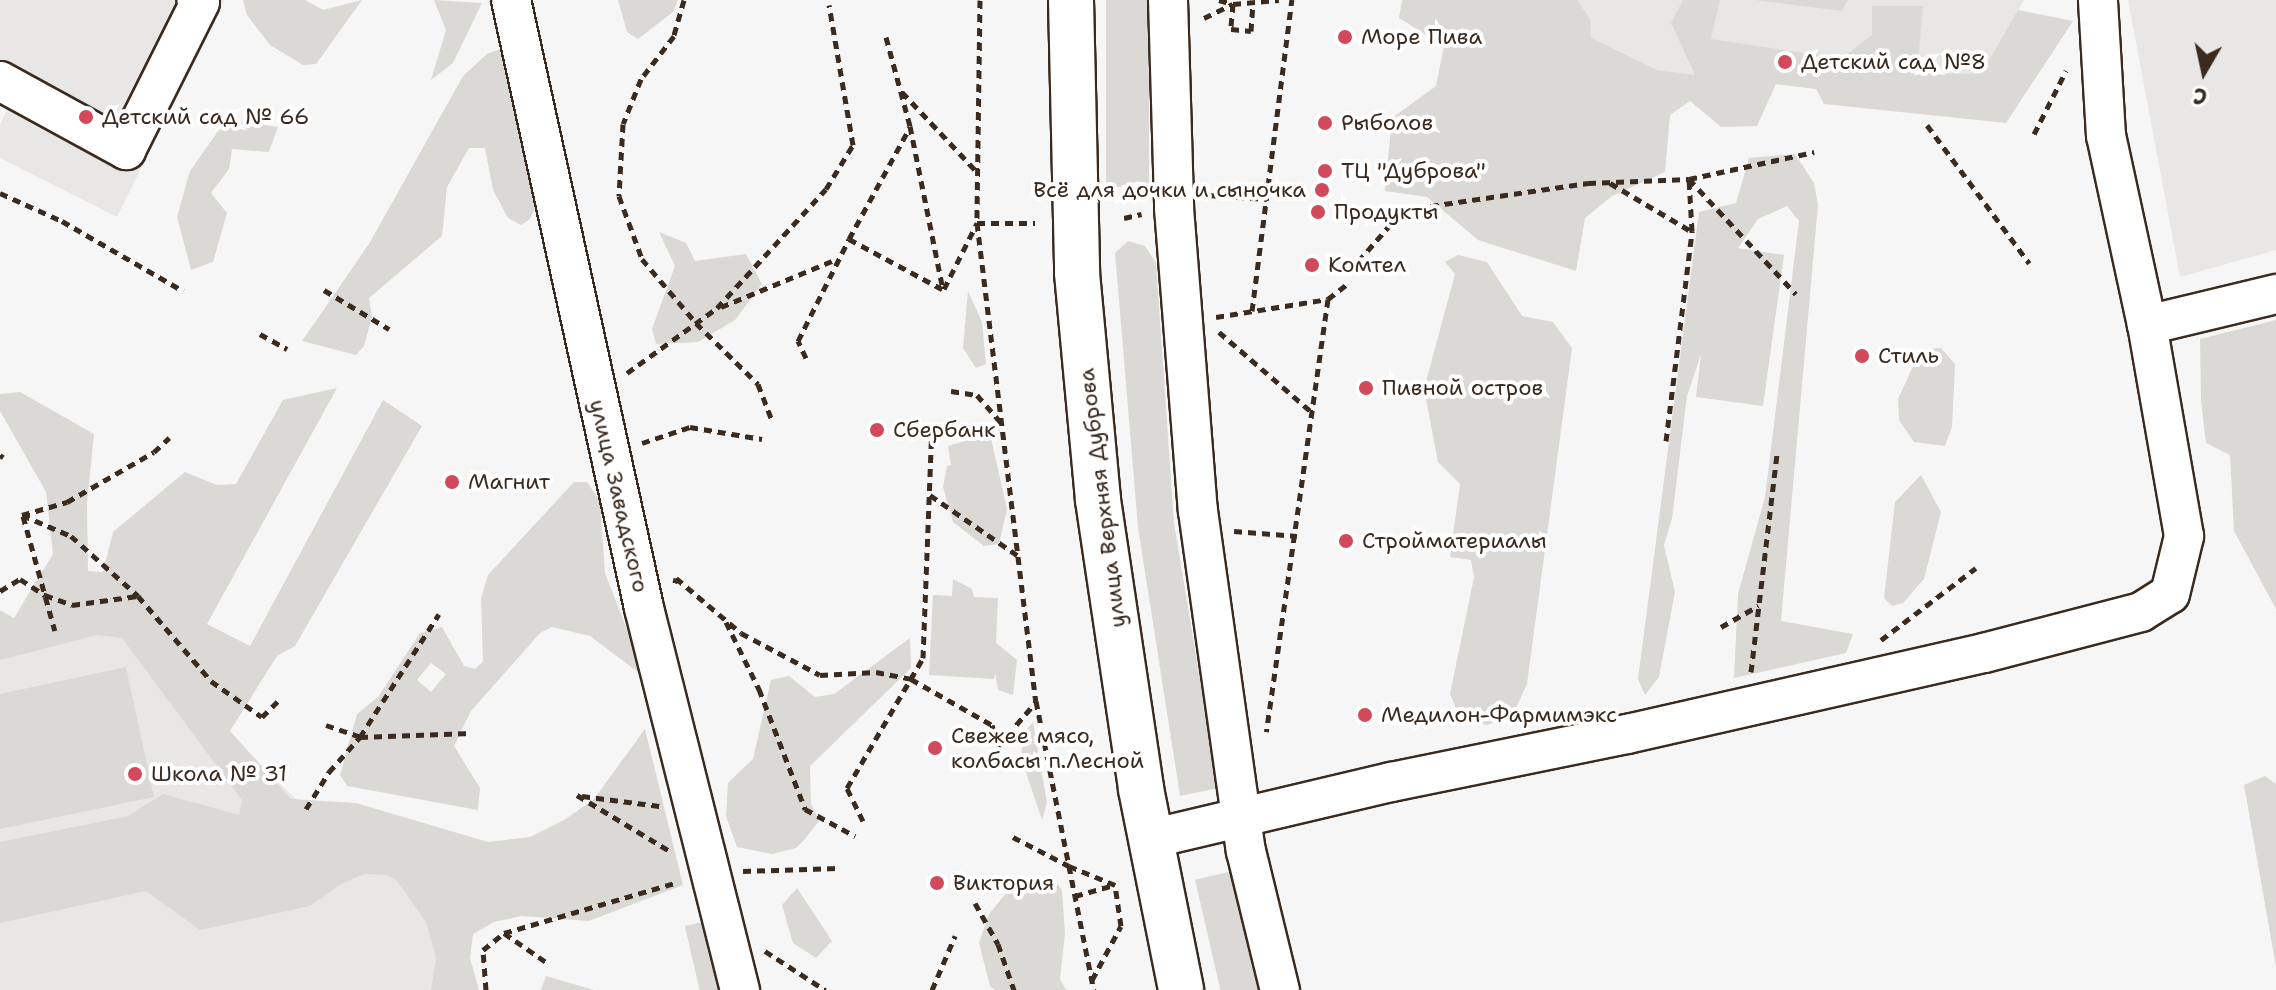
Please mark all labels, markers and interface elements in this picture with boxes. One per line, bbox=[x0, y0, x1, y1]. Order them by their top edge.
place label: Море Пива bbox=[1361, 24, 1482, 50]
marker: Море Пива bbox=[1336, 28, 1354, 46]
north arrow bbox=[2164, 32, 2244, 112]
place label: Детский сад №8 bbox=[1801, 49, 1986, 75]
marker: Детский сад №8 bbox=[1776, 53, 1794, 71]
text: С bbox=[2191, 81, 2209, 112]
place label: Детский сад № 66 bbox=[102, 104, 309, 130]
marker: Детский сад № 66 bbox=[77, 108, 95, 126]
place label: Рыболов bbox=[1341, 110, 1433, 136]
marker: Рыболов bbox=[1316, 114, 1334, 132]
place label: ТЦ "Дуброва" bbox=[1341, 158, 1486, 184]
marker: ТЦ "Дуброва" bbox=[1316, 162, 1334, 180]
place label: Всё для дочки и сыночка bbox=[1033, 177, 1306, 203]
marker: Всё для дочки и сыночка bbox=[1313, 181, 1331, 199]
place label: Продукты bbox=[1334, 199, 1439, 225]
marker: Продукты bbox=[1309, 203, 1327, 221]
place label: Комтел bbox=[1328, 252, 1406, 278]
marker: Комтел bbox=[1303, 256, 1321, 274]
place label: Стиль bbox=[1878, 343, 1939, 369]
marker: Стиль bbox=[1853, 347, 1871, 365]
street label: улица Верхняя Дуброва bbox=[1073, 367, 1131, 629]
place label: Пивной остров bbox=[1382, 375, 1543, 401]
marker: Пивной остров bbox=[1357, 379, 1375, 397]
street label: улица Завадского bbox=[584, 397, 654, 595]
place label: Сбербанк bbox=[893, 417, 996, 443]
marker: Сбербанк bbox=[868, 421, 886, 439]
place label: Магнит bbox=[468, 469, 550, 495]
marker: Магнит bbox=[443, 473, 461, 491]
place label: Стройматериалы bbox=[1362, 528, 1547, 554]
marker: Стройматериалы bbox=[1337, 532, 1355, 550]
place label: Медилон-Фармимэкс bbox=[1381, 702, 1617, 728]
marker: Медилон-Фармимэкс bbox=[1356, 706, 1374, 724]
place label: Свежее мясо, колбасы п.Лесной bbox=[951, 722, 1144, 774]
marker: Свежее мясо, колбасы п.Лесной bbox=[926, 739, 944, 757]
place label: Школа № 31 bbox=[151, 761, 287, 787]
marker: Школа № 31 bbox=[126, 765, 144, 783]
place label: Виктория bbox=[953, 870, 1054, 896]
marker: Виктория bbox=[928, 874, 946, 892]

